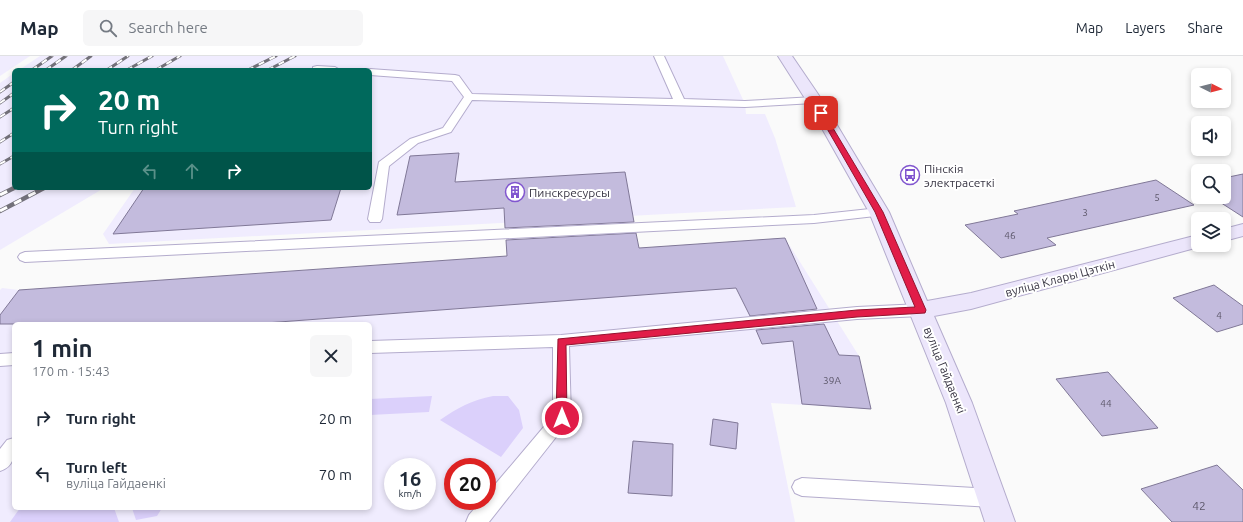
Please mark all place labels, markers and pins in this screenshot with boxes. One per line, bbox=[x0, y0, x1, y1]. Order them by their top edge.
pin bbox=[804, 96, 838, 130]
place label: Пінскія электрасеткі bbox=[924, 162, 995, 189]
bus stop icon: Пінскія электрасеткі bbox=[899, 164, 921, 186]
building icon: Пинскресурсы bbox=[504, 181, 526, 203]
place label: Пинскресурсы bbox=[529, 186, 610, 199]

